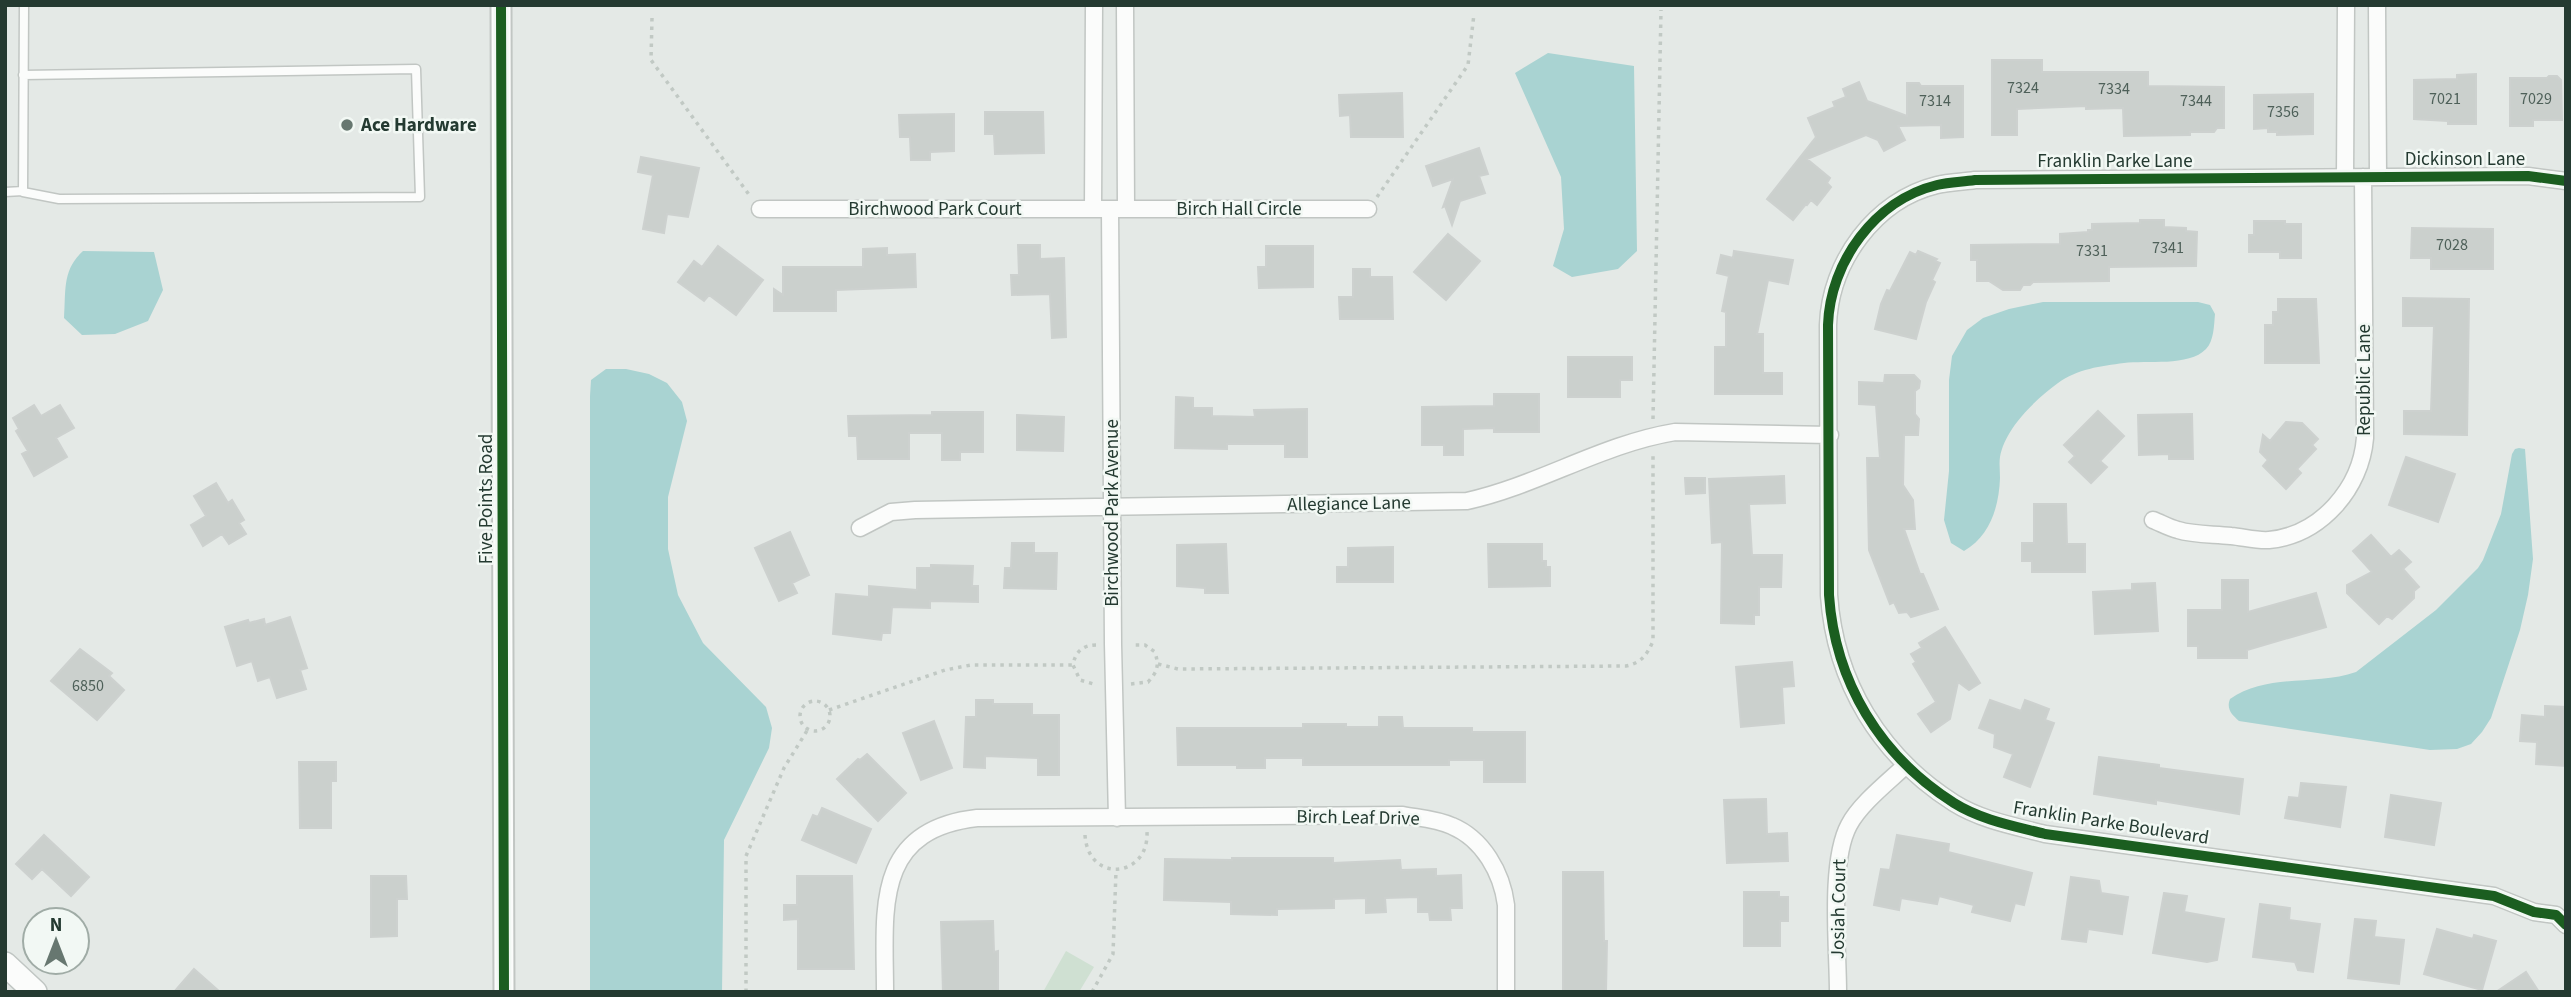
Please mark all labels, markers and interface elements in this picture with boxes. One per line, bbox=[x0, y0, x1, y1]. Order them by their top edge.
house number: 7324 bbox=[2007, 77, 2039, 99]
house number: 7334 bbox=[2098, 78, 2130, 100]
house number: 7021 bbox=[2429, 88, 2461, 110]
house number: 7029 bbox=[2520, 88, 2552, 110]
house number: 7314 bbox=[1919, 90, 1951, 112]
house number: 7344 bbox=[2180, 90, 2212, 112]
house number: 7356 bbox=[2267, 101, 2299, 123]
place label: Ace Hardware bbox=[360, 112, 477, 139]
marker: Ace Hardware bbox=[339, 117, 355, 133]
street label: Dickinson Lane bbox=[2405, 146, 2525, 173]
street label: Franklin Parke Lane bbox=[2037, 148, 2193, 175]
street label: Birchwood Park Court bbox=[848, 196, 1022, 223]
street label: Birch Hall Circle bbox=[1176, 196, 1302, 223]
house number: 7028 bbox=[2436, 234, 2468, 256]
house number: 7341 bbox=[2152, 237, 2184, 259]
house number: 7331 bbox=[2076, 240, 2108, 262]
street label: Republic Lane bbox=[2351, 324, 2378, 436]
street label: Birchwood Park Avenue bbox=[1099, 419, 1126, 607]
street label: Five Points Road bbox=[473, 434, 500, 564]
street label: Allegiance Lane bbox=[1287, 489, 1411, 519]
house number: 6850 bbox=[72, 675, 104, 697]
street label: Franklin Parke Boulevard bbox=[2011, 794, 2211, 852]
street label: Birch Leaf Drive bbox=[1296, 803, 1420, 833]
street label: Josiah Court bbox=[1825, 858, 1853, 959]
north arrow bbox=[21, 906, 91, 976]
text: N bbox=[50, 912, 62, 939]

